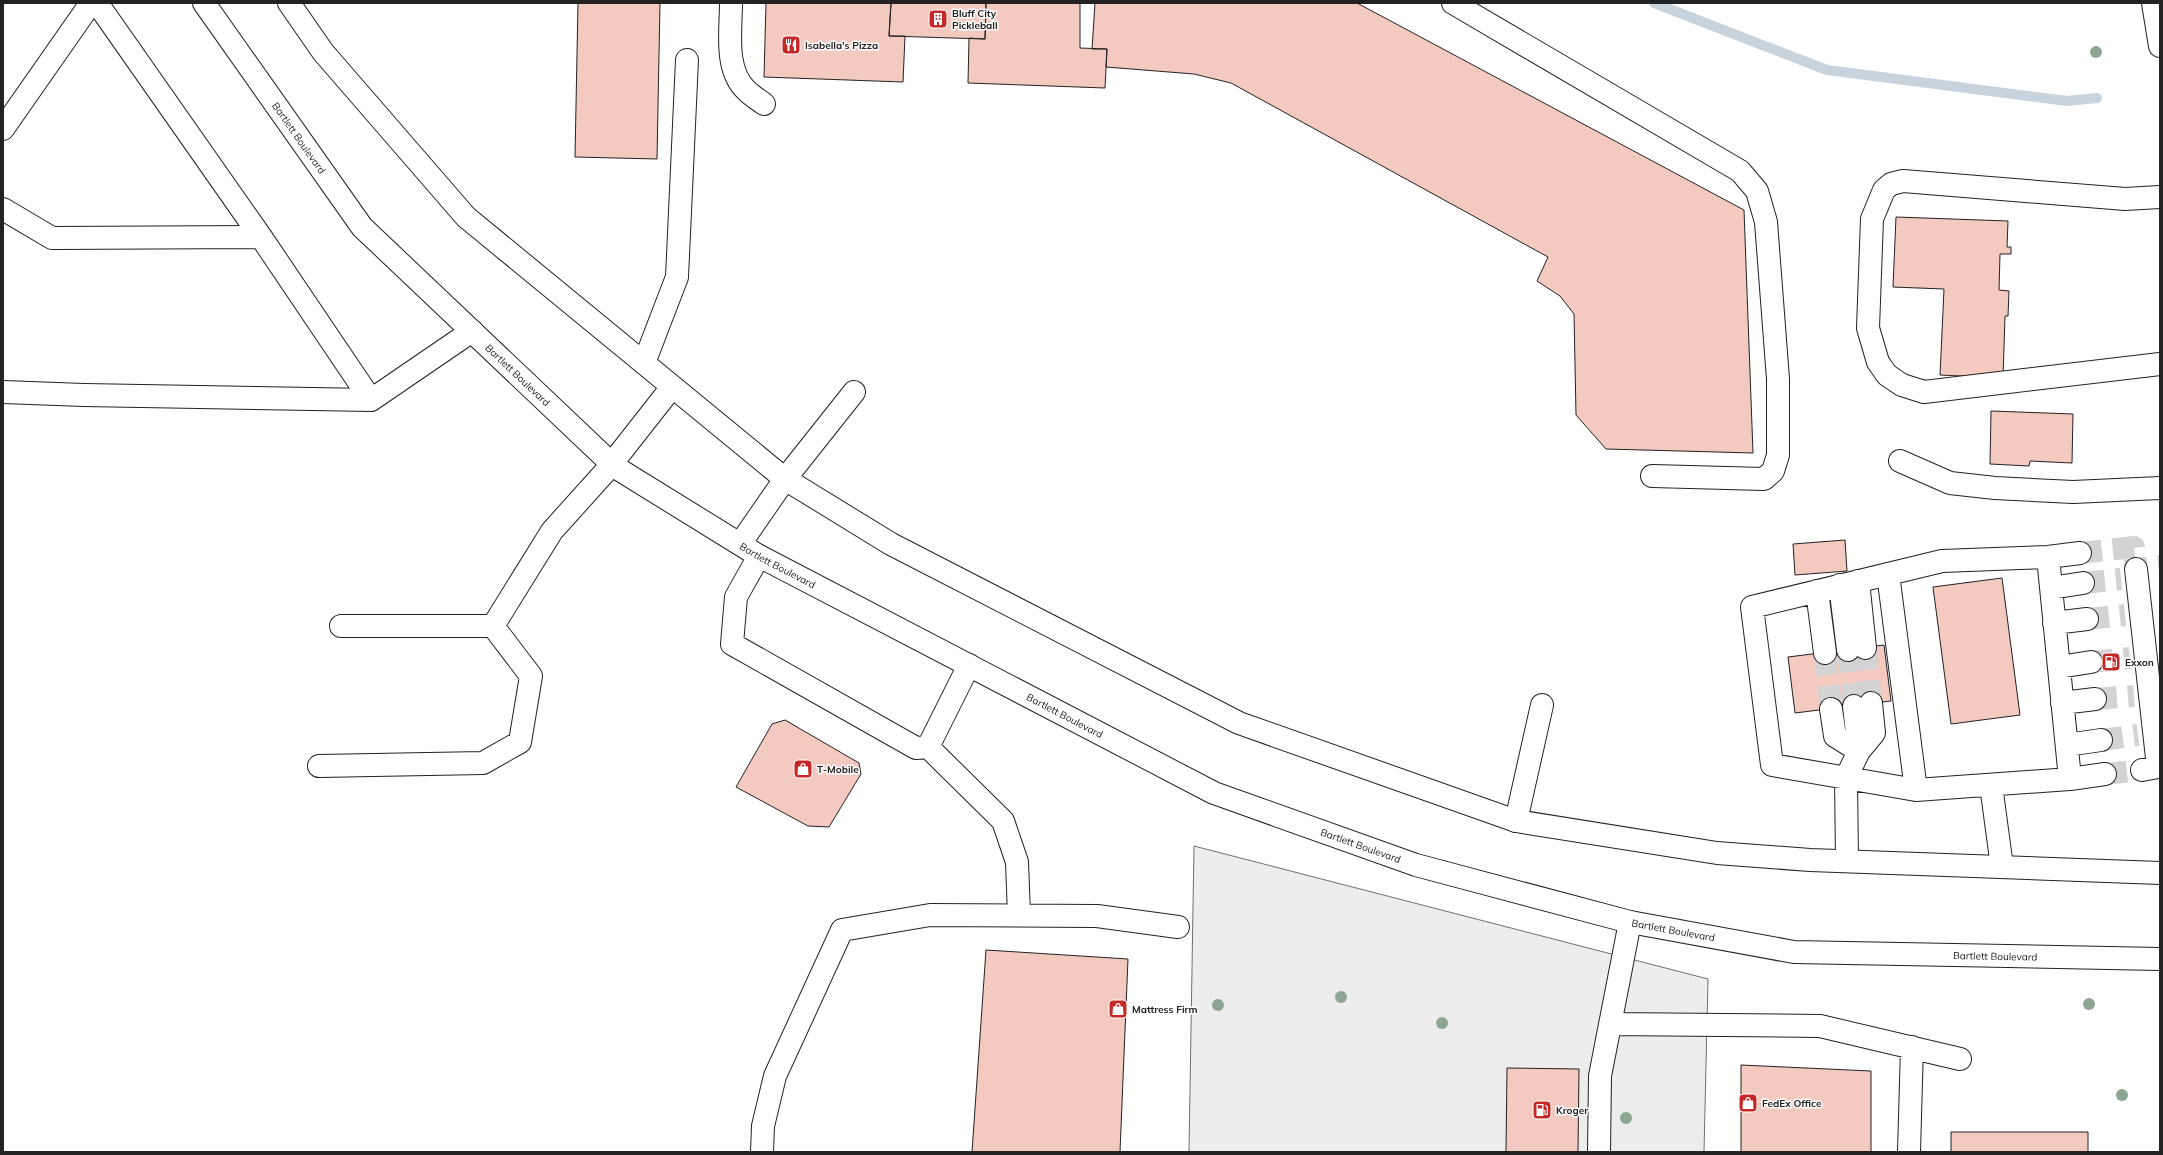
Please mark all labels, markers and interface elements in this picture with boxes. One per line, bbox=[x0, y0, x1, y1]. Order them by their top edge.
place label: Bluff City Pickleball bbox=[952, 7, 998, 32]
building icon: Bluff City Pickleball bbox=[927, 8, 949, 30]
restaurant icon: Isabella's Pizza bbox=[780, 34, 802, 56]
place label: Isabella's Pizza bbox=[805, 39, 878, 52]
street label: Bartlett Boulevard bbox=[269, 100, 329, 176]
street label: Bartlett Boulevard bbox=[483, 341, 553, 409]
street label: Bartlett Boulevard bbox=[737, 539, 818, 591]
fuel station icon: Exxon bbox=[2100, 651, 2122, 673]
place label: Exxon bbox=[2125, 656, 2154, 669]
street label: Bartlett Boulevard bbox=[1024, 690, 1105, 741]
shop icon: T-Mobile bbox=[792, 758, 814, 780]
place label: T-Mobile bbox=[817, 763, 859, 776]
street label: Bartlett Boulevard bbox=[1319, 825, 1403, 866]
street label: Bartlett Boulevard bbox=[1631, 916, 1716, 944]
street label: Bartlett Boulevard bbox=[1953, 949, 2038, 963]
shop icon: Mattress Firm bbox=[1107, 998, 1129, 1020]
place label: Mattress Firm bbox=[1132, 1003, 1198, 1016]
shop icon: FedEx Office bbox=[1737, 1092, 1759, 1114]
place label: FedEx Office bbox=[1762, 1097, 1822, 1110]
fuel station icon: Kroger bbox=[1531, 1099, 1553, 1121]
place label: Kroger bbox=[1556, 1104, 1588, 1117]

